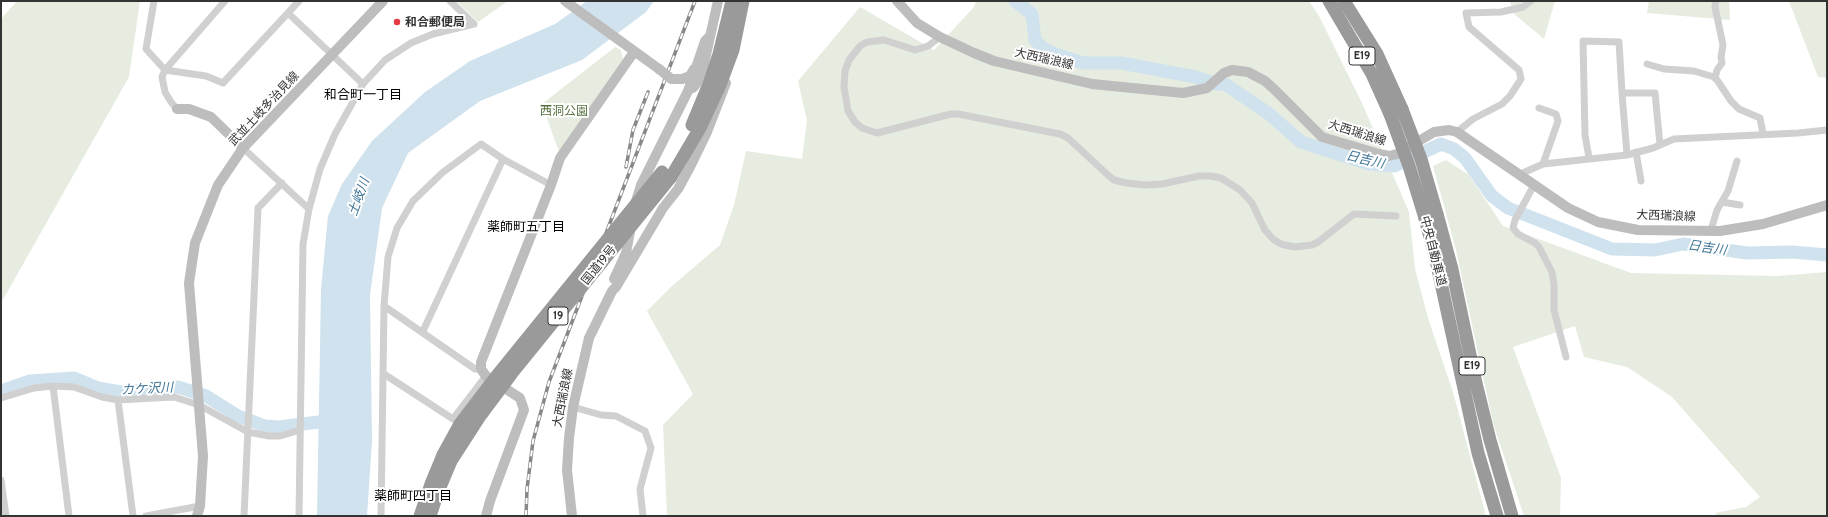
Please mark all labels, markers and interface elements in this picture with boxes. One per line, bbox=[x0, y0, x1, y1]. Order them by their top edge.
place label: 和合郵便局 bbox=[405, 15, 465, 29]
marker: 和合郵便局 bbox=[392, 17, 402, 27]
street label: 大西瑞浪線 bbox=[1013, 45, 1075, 73]
road number: E19 bbox=[1349, 47, 1375, 65]
street label: 武並土岐多治見線 bbox=[226, 69, 302, 149]
district label: 和合町一丁目 bbox=[324, 87, 402, 103]
park label: 西洞公園 bbox=[540, 104, 588, 118]
street label: 大西瑞浪線 bbox=[1326, 117, 1388, 149]
water label: 日吉川 bbox=[1344, 148, 1386, 172]
water label: 土岐川 bbox=[345, 176, 373, 218]
street label: 大西瑞浪線 bbox=[1636, 208, 1696, 224]
street label: 中央自動車道 bbox=[1417, 214, 1449, 288]
district label: 薬師町五丁目 bbox=[487, 219, 565, 235]
water label: 日吉川 bbox=[1687, 238, 1727, 258]
street label: 国道19号 bbox=[579, 242, 619, 288]
road number: 19 bbox=[548, 307, 568, 325]
road number: E19 bbox=[1459, 357, 1485, 375]
street label: 大西瑞浪線 bbox=[550, 367, 576, 429]
water label: カケ沢川 bbox=[121, 380, 173, 398]
district label: 薬師町四丁目 bbox=[374, 488, 452, 504]

